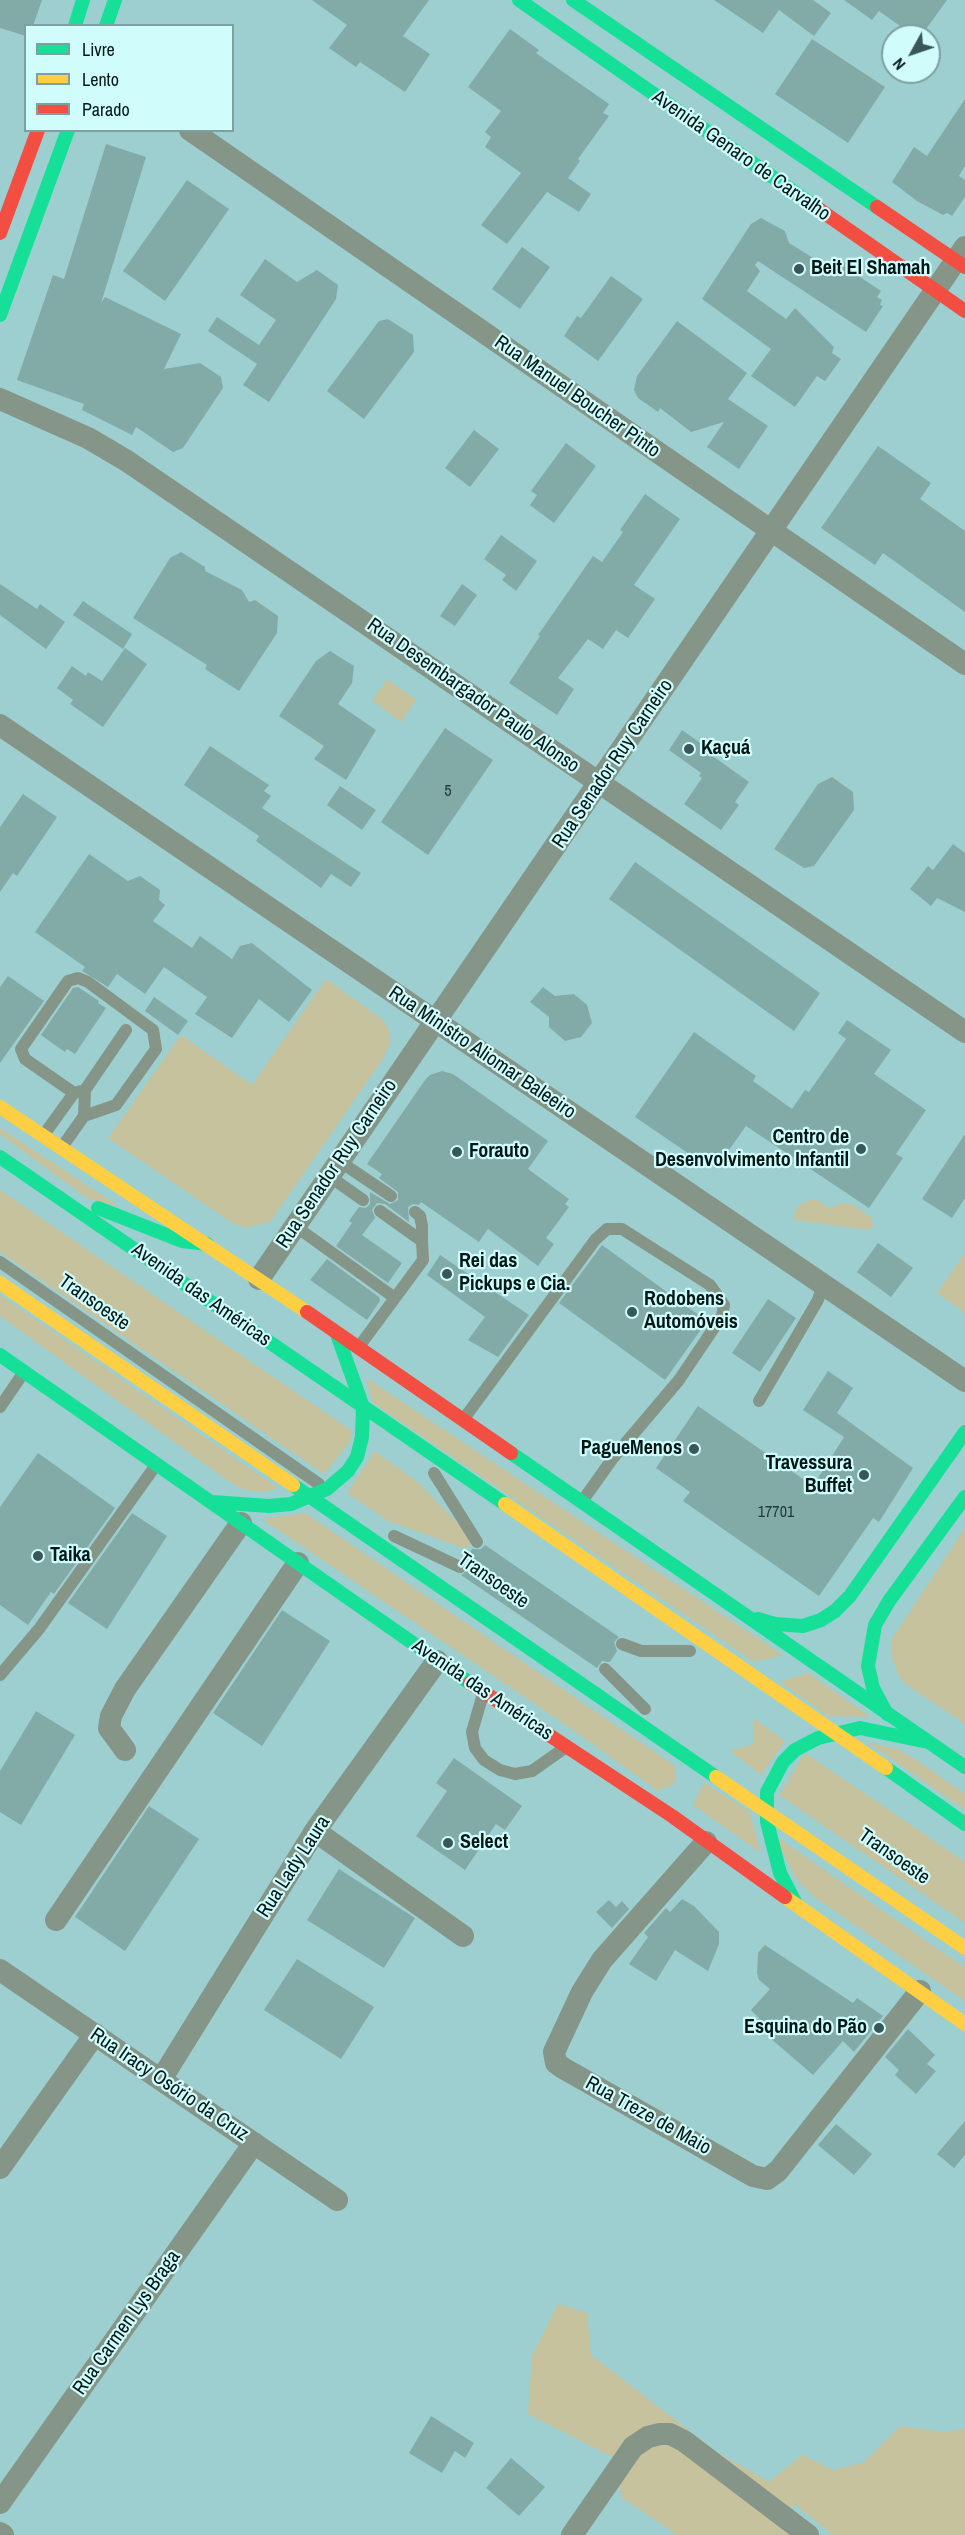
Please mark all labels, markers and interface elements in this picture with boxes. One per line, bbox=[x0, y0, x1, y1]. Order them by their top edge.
legend bbox=[24, 24, 234, 132]
north arrow bbox=[881, 24, 941, 84]
text: Livre bbox=[82, 37, 115, 62]
text: N bbox=[887, 54, 910, 75]
text: Lento bbox=[82, 67, 119, 92]
street label: Avenida Genaro de Carvalho bbox=[647, 85, 835, 227]
text: Parado bbox=[82, 97, 130, 122]
place label: Beit El Shamah bbox=[811, 257, 930, 281]
marker: Beit El Shamah bbox=[792, 262, 806, 276]
street label: Rua Manuel Boucher Pinto bbox=[489, 331, 665, 463]
street label: Rua Desembargador Paulo Alonso bbox=[362, 613, 584, 779]
street label: Rua Senador Ruy Carneiro bbox=[547, 675, 679, 853]
place label: Kaçuá bbox=[701, 737, 750, 761]
marker: Kaçuá bbox=[682, 742, 696, 756]
house number: 5 bbox=[444, 782, 452, 802]
street label: Rua Ministro Aliomar Baleeiro bbox=[384, 981, 580, 1125]
street label: Rua Senador Ruy Carneiro bbox=[271, 1075, 403, 1253]
place label: Centro de Desenvolvimento Infantil bbox=[655, 1126, 849, 1173]
place label: Forauto bbox=[469, 1140, 529, 1164]
marker: Centro de Desenvolvimento Infantil bbox=[854, 1142, 868, 1156]
marker: Forauto bbox=[450, 1145, 464, 1159]
street label: Avenida das Américas bbox=[127, 1238, 275, 1352]
place label: Rei das Pickups e Cia. bbox=[459, 1250, 570, 1297]
marker: Rei das Pickups e Cia. bbox=[440, 1267, 454, 1281]
street label: Transoeste bbox=[54, 1270, 134, 1336]
place label: Rodobens Automóveis bbox=[644, 1288, 738, 1335]
marker: Rodobens Automóveis bbox=[625, 1305, 639, 1319]
place label: PagueMenos bbox=[581, 1437, 682, 1461]
marker: PagueMenos bbox=[687, 1442, 701, 1456]
place label: Travessura Buffet bbox=[765, 1452, 852, 1499]
marker: Travessura Buffet bbox=[857, 1468, 871, 1482]
house number: 17701 bbox=[758, 1503, 794, 1523]
place label: Taika bbox=[50, 1544, 91, 1568]
street label: Transoeste bbox=[453, 1548, 533, 1614]
marker: Taika bbox=[31, 1549, 45, 1563]
street label: Avenida das Américas bbox=[407, 1634, 557, 1746]
street label: Rua Lady Laura bbox=[252, 1812, 336, 1922]
street label: Transoeste bbox=[854, 1824, 934, 1890]
place label: Select bbox=[460, 1831, 508, 1855]
marker: Select bbox=[441, 1836, 455, 1850]
place label: Esquina do Pão bbox=[744, 2016, 867, 2040]
marker: Esquina do Pão bbox=[872, 2021, 886, 2035]
street label: Rua Iracy Osório da Cruz bbox=[85, 2023, 253, 2147]
street label: Rua Treze de Maio bbox=[581, 2072, 715, 2160]
street label: Rua Carmen Lys Braga bbox=[68, 2246, 186, 2400]

